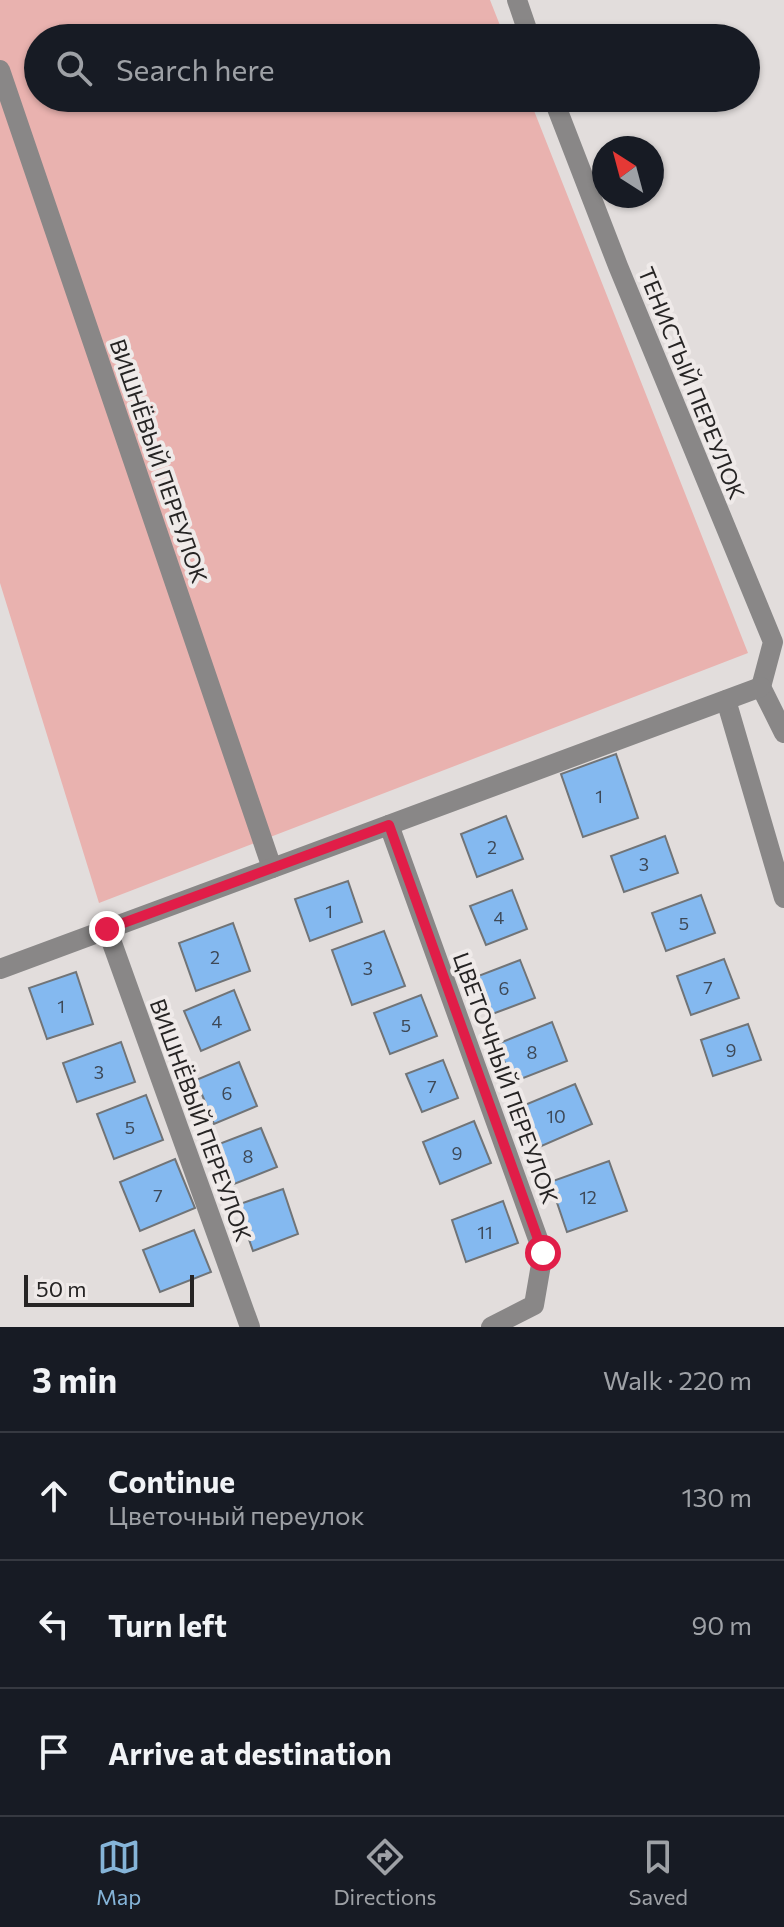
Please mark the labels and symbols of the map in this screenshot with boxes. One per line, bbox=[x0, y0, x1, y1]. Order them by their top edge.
north arrow bbox=[592, 136, 664, 208]
street label: ТЕНИСТЫЙ ПЕРЕУЛОК bbox=[633, 263, 751, 503]
street label: ВИШНЁВЫЙ ПЕРЕУЛОК bbox=[104, 335, 214, 587]
house number: 1 bbox=[595, 785, 603, 807]
house number: 2 bbox=[487, 836, 497, 858]
house number: 3 bbox=[639, 853, 649, 875]
house number: 1 bbox=[325, 900, 333, 922]
house number: 4 bbox=[494, 906, 505, 928]
route end bbox=[89, 911, 125, 947]
house number: 5 bbox=[679, 912, 689, 934]
house number: 2 bbox=[210, 946, 220, 968]
street label: ЦВЕТОЧНЫЙ ПЕРЕУЛОК bbox=[448, 949, 564, 1208]
house number: 3 bbox=[363, 957, 373, 979]
house number: 7 bbox=[703, 976, 713, 998]
house number: 6 bbox=[499, 977, 509, 999]
house number: 1 bbox=[57, 995, 65, 1017]
street label: ВИШНЁВЫЙ ПЕРЕУЛОК bbox=[144, 995, 258, 1245]
house number: 4 bbox=[212, 1010, 223, 1032]
house number: 5 bbox=[401, 1014, 411, 1036]
house number: 9 bbox=[726, 1039, 736, 1061]
house number: 8 bbox=[527, 1041, 538, 1063]
house number: 3 bbox=[94, 1061, 104, 1083]
house number: 7 bbox=[427, 1075, 437, 1097]
house number: 6 bbox=[222, 1082, 232, 1104]
house number: 10 bbox=[546, 1105, 566, 1127]
house number: 5 bbox=[125, 1116, 135, 1138]
house number: 9 bbox=[452, 1142, 462, 1164]
house number: 8 bbox=[243, 1145, 254, 1167]
house number: 7 bbox=[153, 1184, 163, 1206]
house number: 12 bbox=[579, 1186, 597, 1208]
house number: 11 bbox=[477, 1221, 493, 1243]
route start bbox=[525, 1235, 561, 1271]
scale bar bbox=[24, 1271, 194, 1307]

